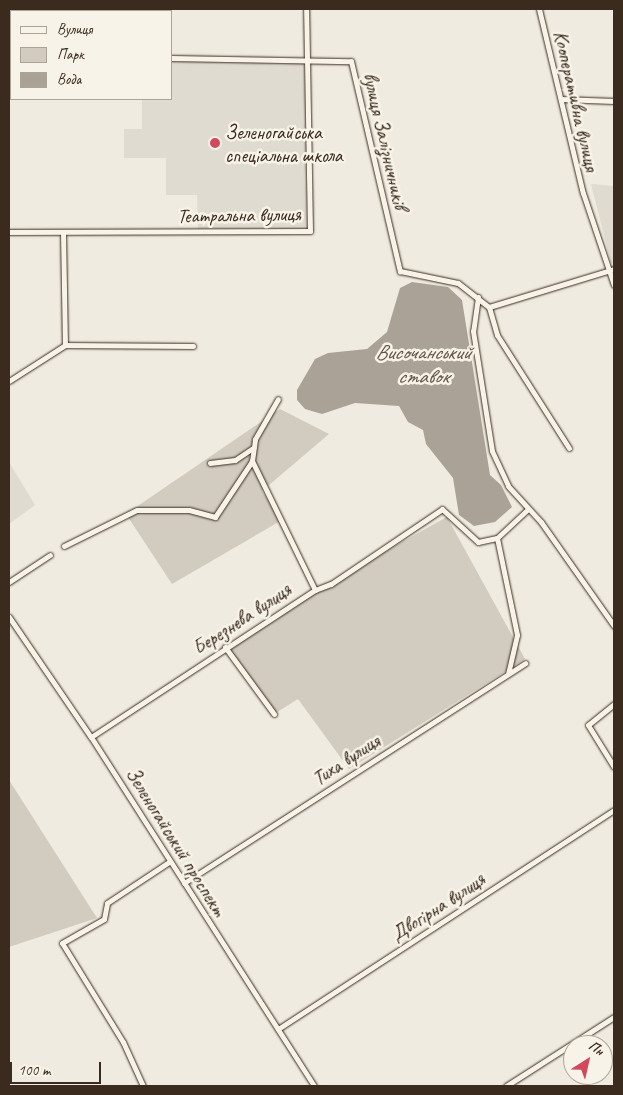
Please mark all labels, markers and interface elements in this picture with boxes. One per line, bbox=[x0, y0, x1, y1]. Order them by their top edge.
legend bbox=[10, 10, 172, 100]
text: Вулиця bbox=[57, 20, 93, 39]
street label: Кооперативна вулиця bbox=[548, 29, 604, 173]
text: Парк bbox=[57, 45, 84, 64]
text: Вода bbox=[57, 70, 81, 89]
street label: вулиця Залізничників bbox=[358, 70, 412, 212]
place label: Зеленогайська спеціальна школа bbox=[225, 120, 342, 167]
marker: Зеленогайська спеціальна школа bbox=[209, 137, 221, 149]
street label: Театральна вулиця bbox=[177, 202, 301, 228]
water label: Височанський ставок bbox=[375, 339, 471, 389]
street label: Березнева вулиця bbox=[188, 578, 296, 660]
street label: Тиха вулиця bbox=[307, 729, 385, 791]
street label: Зеленогайський проспект bbox=[120, 763, 232, 921]
street label: Двогірна вулиця bbox=[386, 868, 490, 946]
north arrow bbox=[563, 1035, 613, 1085]
text: Пн bbox=[585, 1037, 607, 1059]
scale bar bbox=[12, 1052, 104, 1084]
text: 100 m bbox=[18, 1061, 50, 1080]

